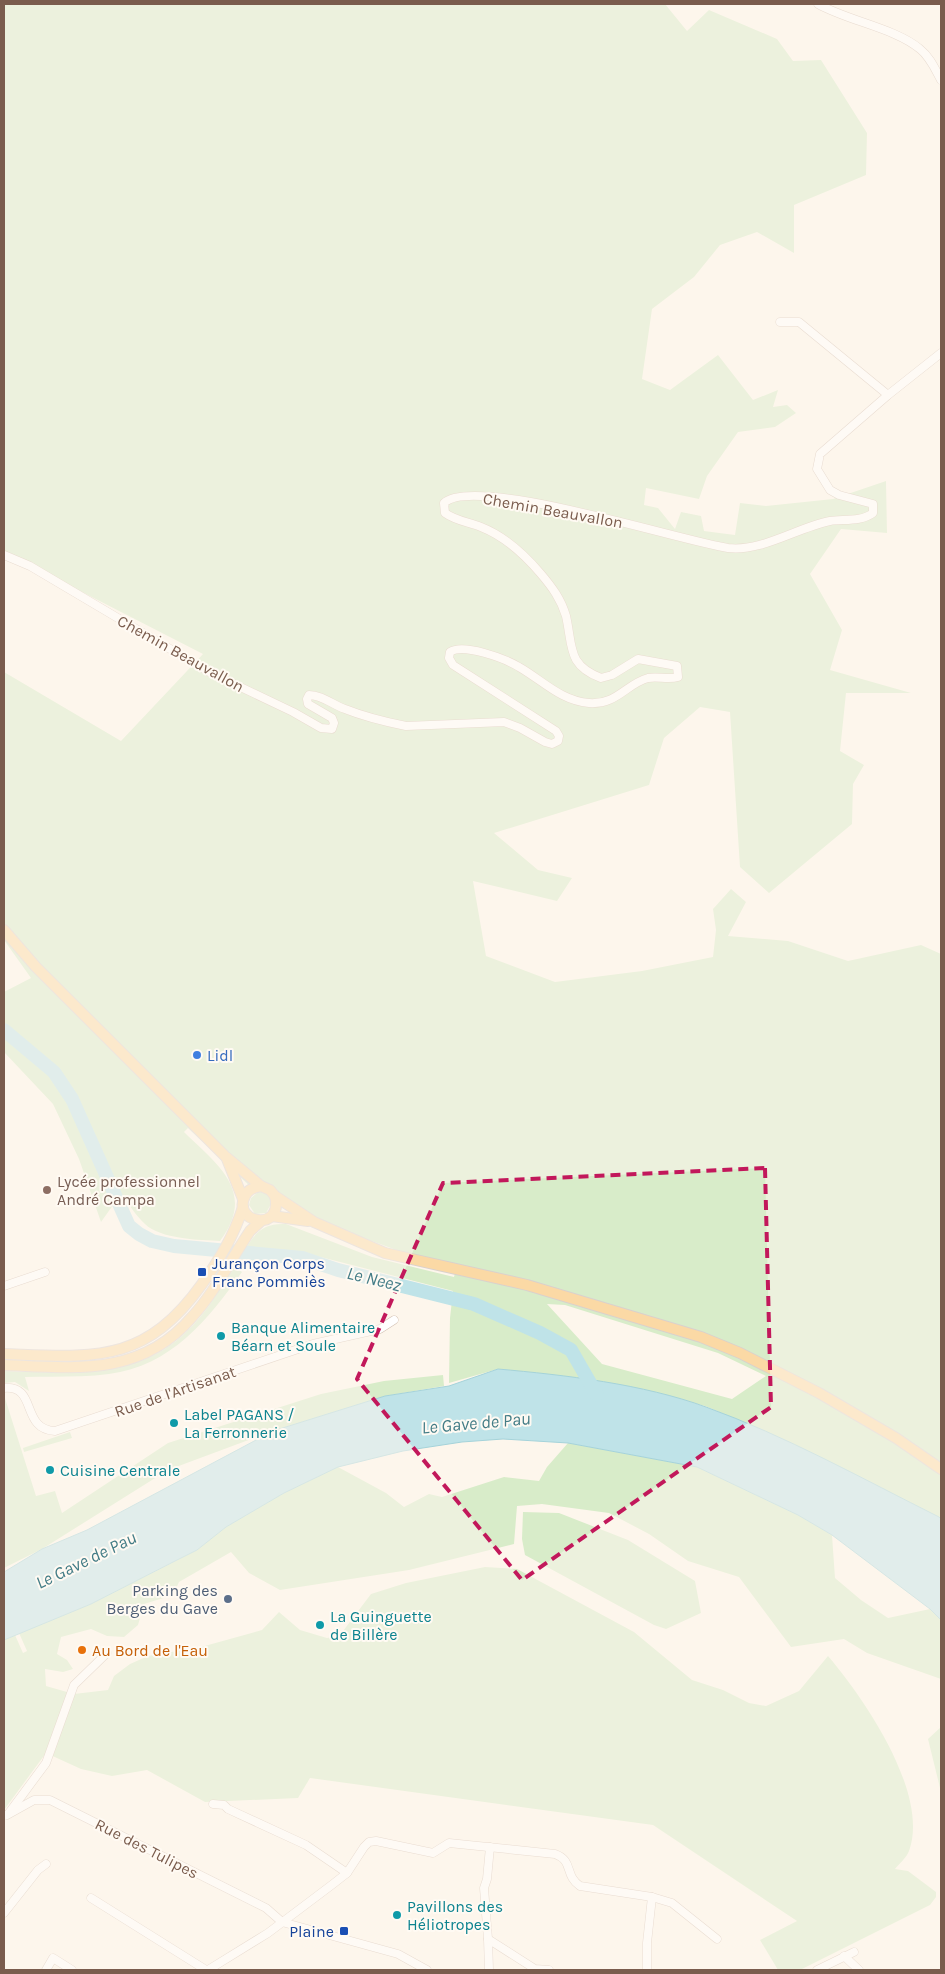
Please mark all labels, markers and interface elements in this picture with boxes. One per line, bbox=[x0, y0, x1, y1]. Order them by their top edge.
street label: Chemin Beauvallon bbox=[481, 489, 624, 532]
street label: Chemin Beauvallon bbox=[114, 611, 247, 696]
place label: Lidl bbox=[207, 1046, 233, 1065]
marker: Lidl bbox=[191, 1049, 203, 1061]
place label: Lycée professionnel André Campa bbox=[57, 1172, 200, 1209]
marker: Lycée professionnel André Campa bbox=[41, 1184, 53, 1196]
place label: Jurançon Corps Franc Pommiès bbox=[212, 1254, 326, 1291]
water label: Le Neez bbox=[345, 1262, 404, 1296]
marker: Jurançon Corps Franc Pommiès bbox=[196, 1266, 208, 1278]
place label: Banque Alimentaire Béarn et Soule bbox=[231, 1318, 375, 1355]
marker: Banque Alimentaire Béarn et Soule bbox=[215, 1330, 227, 1342]
street label: Rue de l'Artisanat bbox=[112, 1362, 238, 1421]
place label: Label PAGANS / La Ferronnerie bbox=[184, 1405, 295, 1442]
water label: Le Gave de Pau bbox=[421, 1407, 531, 1439]
marker: Label PAGANS / La Ferronnerie bbox=[168, 1417, 180, 1429]
place label: Cuisine Centrale bbox=[60, 1461, 180, 1480]
marker: Cuisine Centrale bbox=[44, 1464, 56, 1476]
water label: Le Gave de Pau bbox=[32, 1526, 140, 1594]
place label: Parking des Berges du Gave bbox=[107, 1581, 218, 1618]
marker: Parking des Berges du Gave bbox=[222, 1593, 234, 1605]
place label: La Guinguette de Billère bbox=[330, 1607, 432, 1644]
marker: La Guinguette de Billère bbox=[314, 1619, 326, 1631]
place label: Au Bord de l'Eau bbox=[92, 1641, 208, 1660]
marker: Au Bord de l'Eau bbox=[76, 1644, 88, 1656]
street label: Rue des Tulipes bbox=[92, 1814, 202, 1883]
place label: Pavillons des Héliotropes bbox=[407, 1897, 503, 1934]
marker: Pavillons des Héliotropes bbox=[391, 1909, 403, 1921]
place label: Plaine bbox=[289, 1922, 334, 1941]
marker: Plaine bbox=[338, 1925, 350, 1937]

